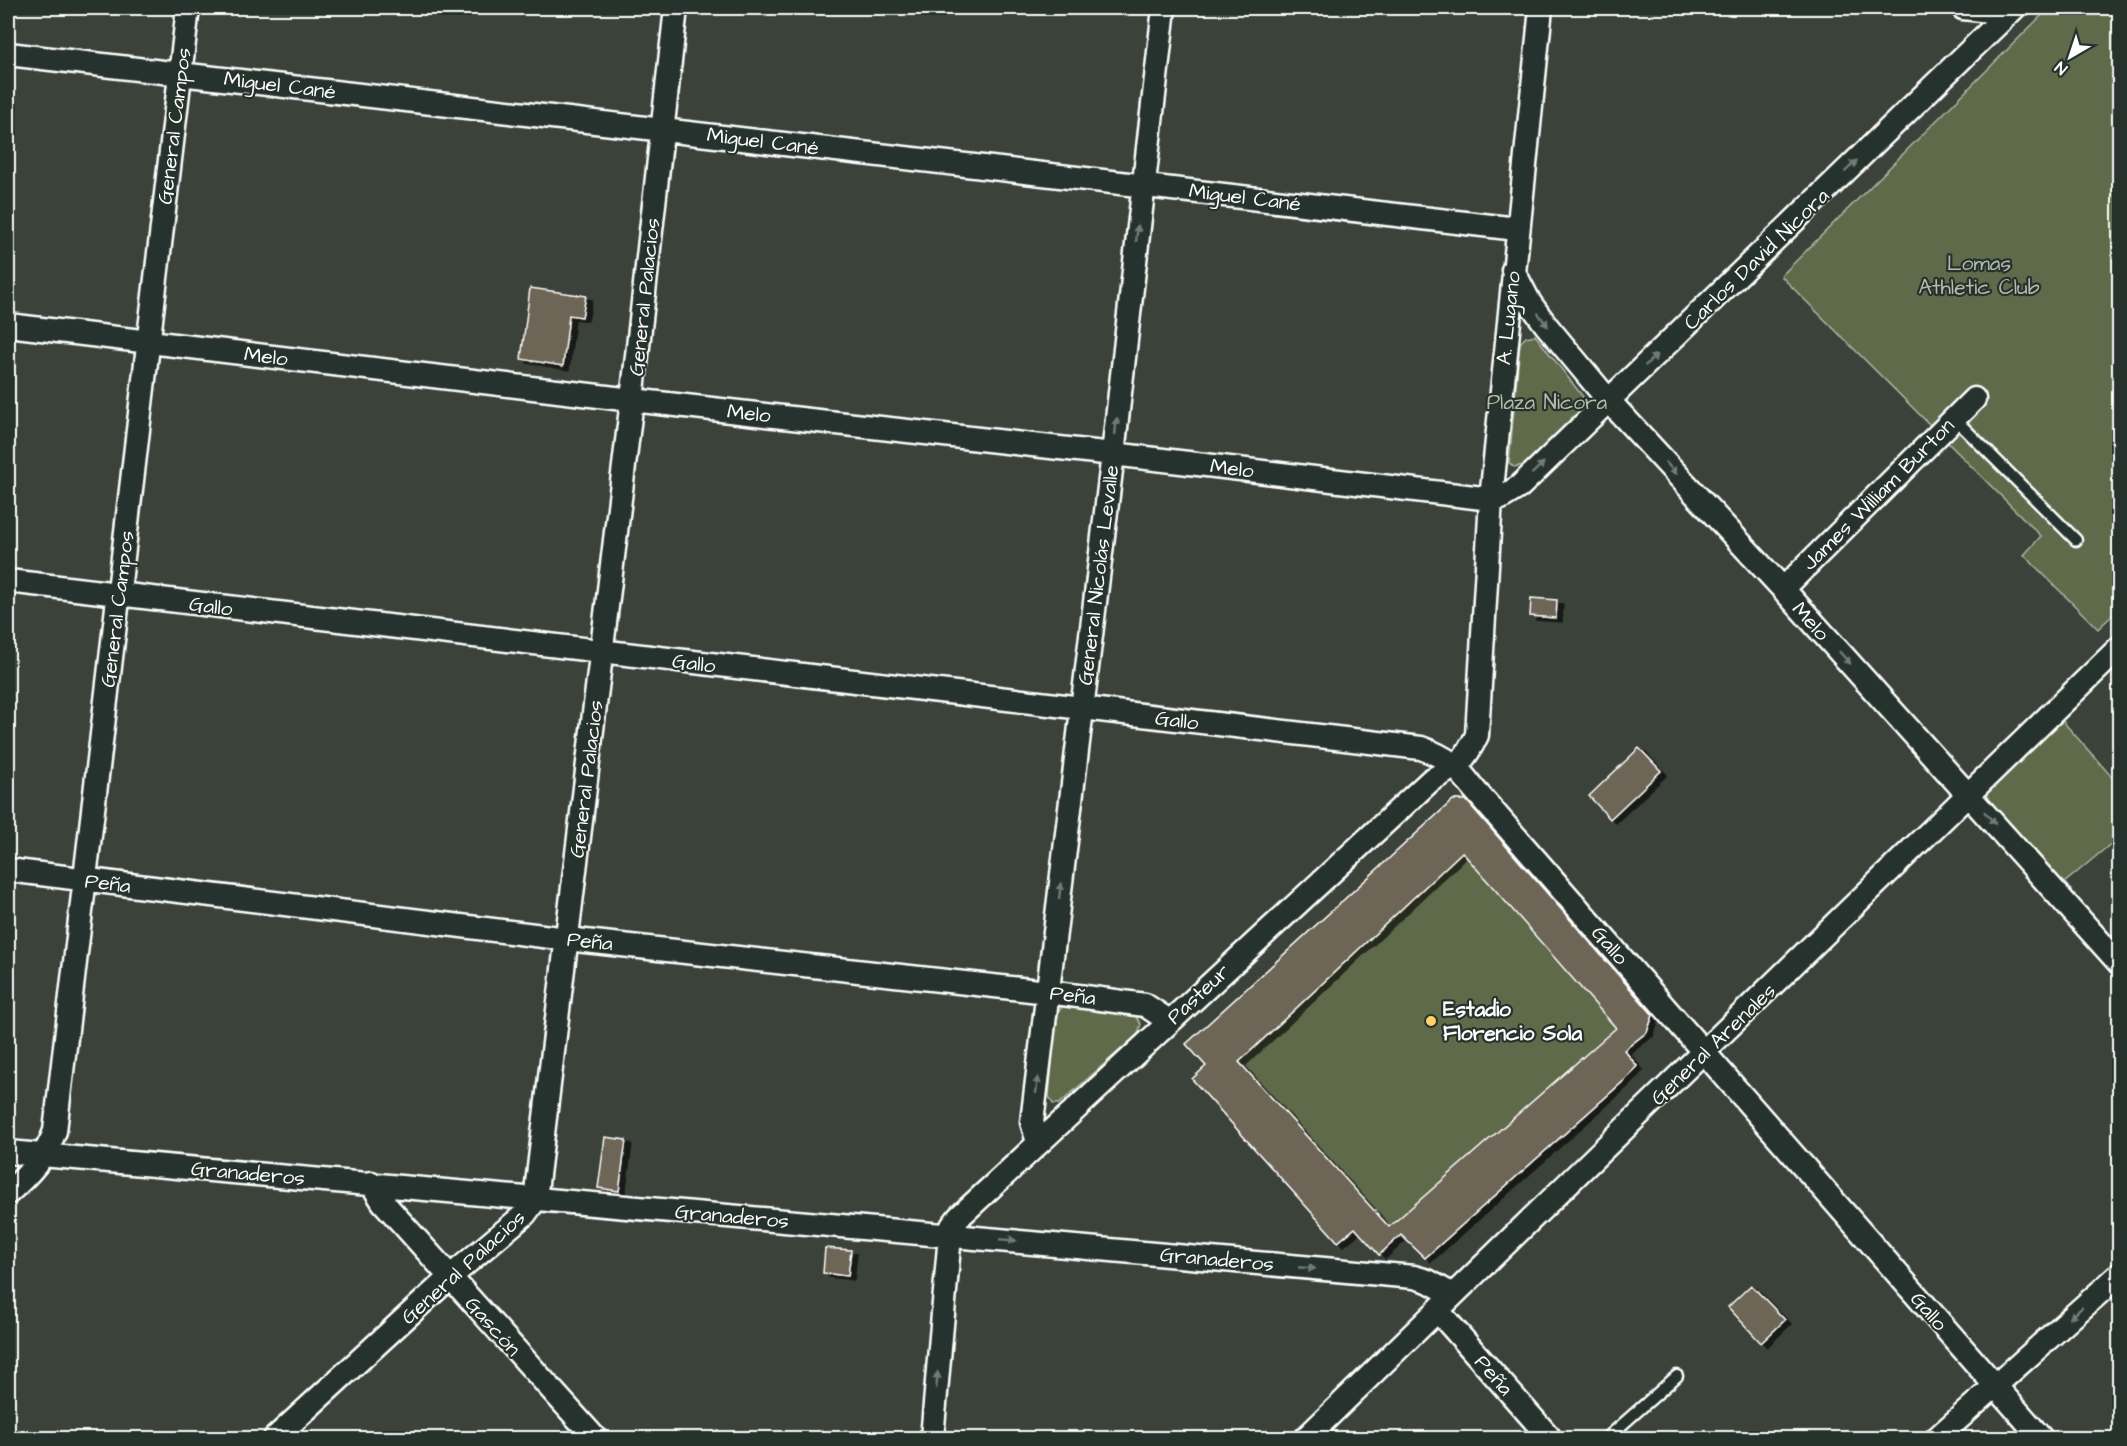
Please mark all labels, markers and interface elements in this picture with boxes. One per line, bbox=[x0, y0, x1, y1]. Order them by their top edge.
north arrow bbox=[2040, 27, 2100, 87]
street label: General Campos bbox=[150, 46, 199, 206]
text: N bbox=[2050, 56, 2072, 80]
street label: Miguel Cané bbox=[222, 64, 338, 109]
street label: Miguel Cané bbox=[705, 120, 821, 165]
one-way arrow bbox=[1844, 159, 1859, 173]
street label: Miguel Cané bbox=[1187, 176, 1303, 221]
street label: Carlos David Nicora bbox=[1677, 182, 1836, 337]
street label: General Palacios bbox=[622, 217, 667, 377]
one-way arrow bbox=[1132, 223, 1142, 242]
park label: Lomas Athletic Club bbox=[1919, 249, 2040, 302]
street label: A. Lugano bbox=[1489, 270, 1530, 366]
one-way arrow bbox=[1537, 312, 1549, 328]
street label: Melo bbox=[242, 339, 290, 374]
one-way arrow bbox=[1644, 354, 1658, 368]
park label: Plaza Nicora bbox=[1487, 388, 1608, 417]
street label: Melo bbox=[726, 397, 772, 430]
street label: James William Burton bbox=[1796, 412, 1961, 577]
one-way arrow bbox=[1111, 417, 1121, 436]
street label: Melo bbox=[1208, 451, 1256, 486]
one-way arrow bbox=[1663, 460, 1677, 474]
one-way arrow bbox=[1531, 462, 1545, 476]
street label: General Nicolás Levalle bbox=[1071, 463, 1126, 687]
street label: General Campos bbox=[93, 529, 142, 689]
street label: Gallo bbox=[188, 589, 235, 624]
street label: Melo bbox=[1785, 595, 1836, 647]
street label: Gallo bbox=[671, 646, 718, 681]
one-way arrow bbox=[1838, 650, 1851, 665]
street label: General Palacios bbox=[562, 699, 611, 860]
street label: Gallo bbox=[1154, 703, 1201, 738]
one-way arrow bbox=[1983, 810, 1996, 825]
street label: Peña bbox=[83, 866, 133, 901]
one-way arrow bbox=[1055, 881, 1065, 900]
street label: Gallo bbox=[1584, 919, 1635, 971]
street label: Peña bbox=[566, 925, 615, 958]
street label: Pasteur bbox=[1160, 957, 1237, 1031]
street label: General Arenales bbox=[1644, 977, 1783, 1112]
street label: Peña bbox=[1048, 978, 1098, 1013]
place label: Estadio Florencio Sola bbox=[1443, 995, 1582, 1048]
marker: Estadio Florencio Sola bbox=[1424, 1014, 1438, 1028]
one-way arrow bbox=[1032, 1075, 1041, 1094]
street label: Granaderos bbox=[190, 1154, 306, 1193]
street label: Granaderos bbox=[674, 1197, 790, 1236]
street label: General Palacios bbox=[395, 1204, 532, 1331]
one-way arrow bbox=[999, 1235, 1018, 1245]
street label: Granaderos bbox=[1159, 1240, 1275, 1279]
one-way arrow bbox=[1298, 1263, 1317, 1273]
street label: Gallo bbox=[1903, 1285, 1954, 1337]
street label: Gascón bbox=[458, 1290, 527, 1363]
one-way arrow bbox=[2069, 1306, 2084, 1319]
street label: Peña bbox=[1468, 1348, 1520, 1402]
one-way arrow bbox=[933, 1371, 942, 1390]

